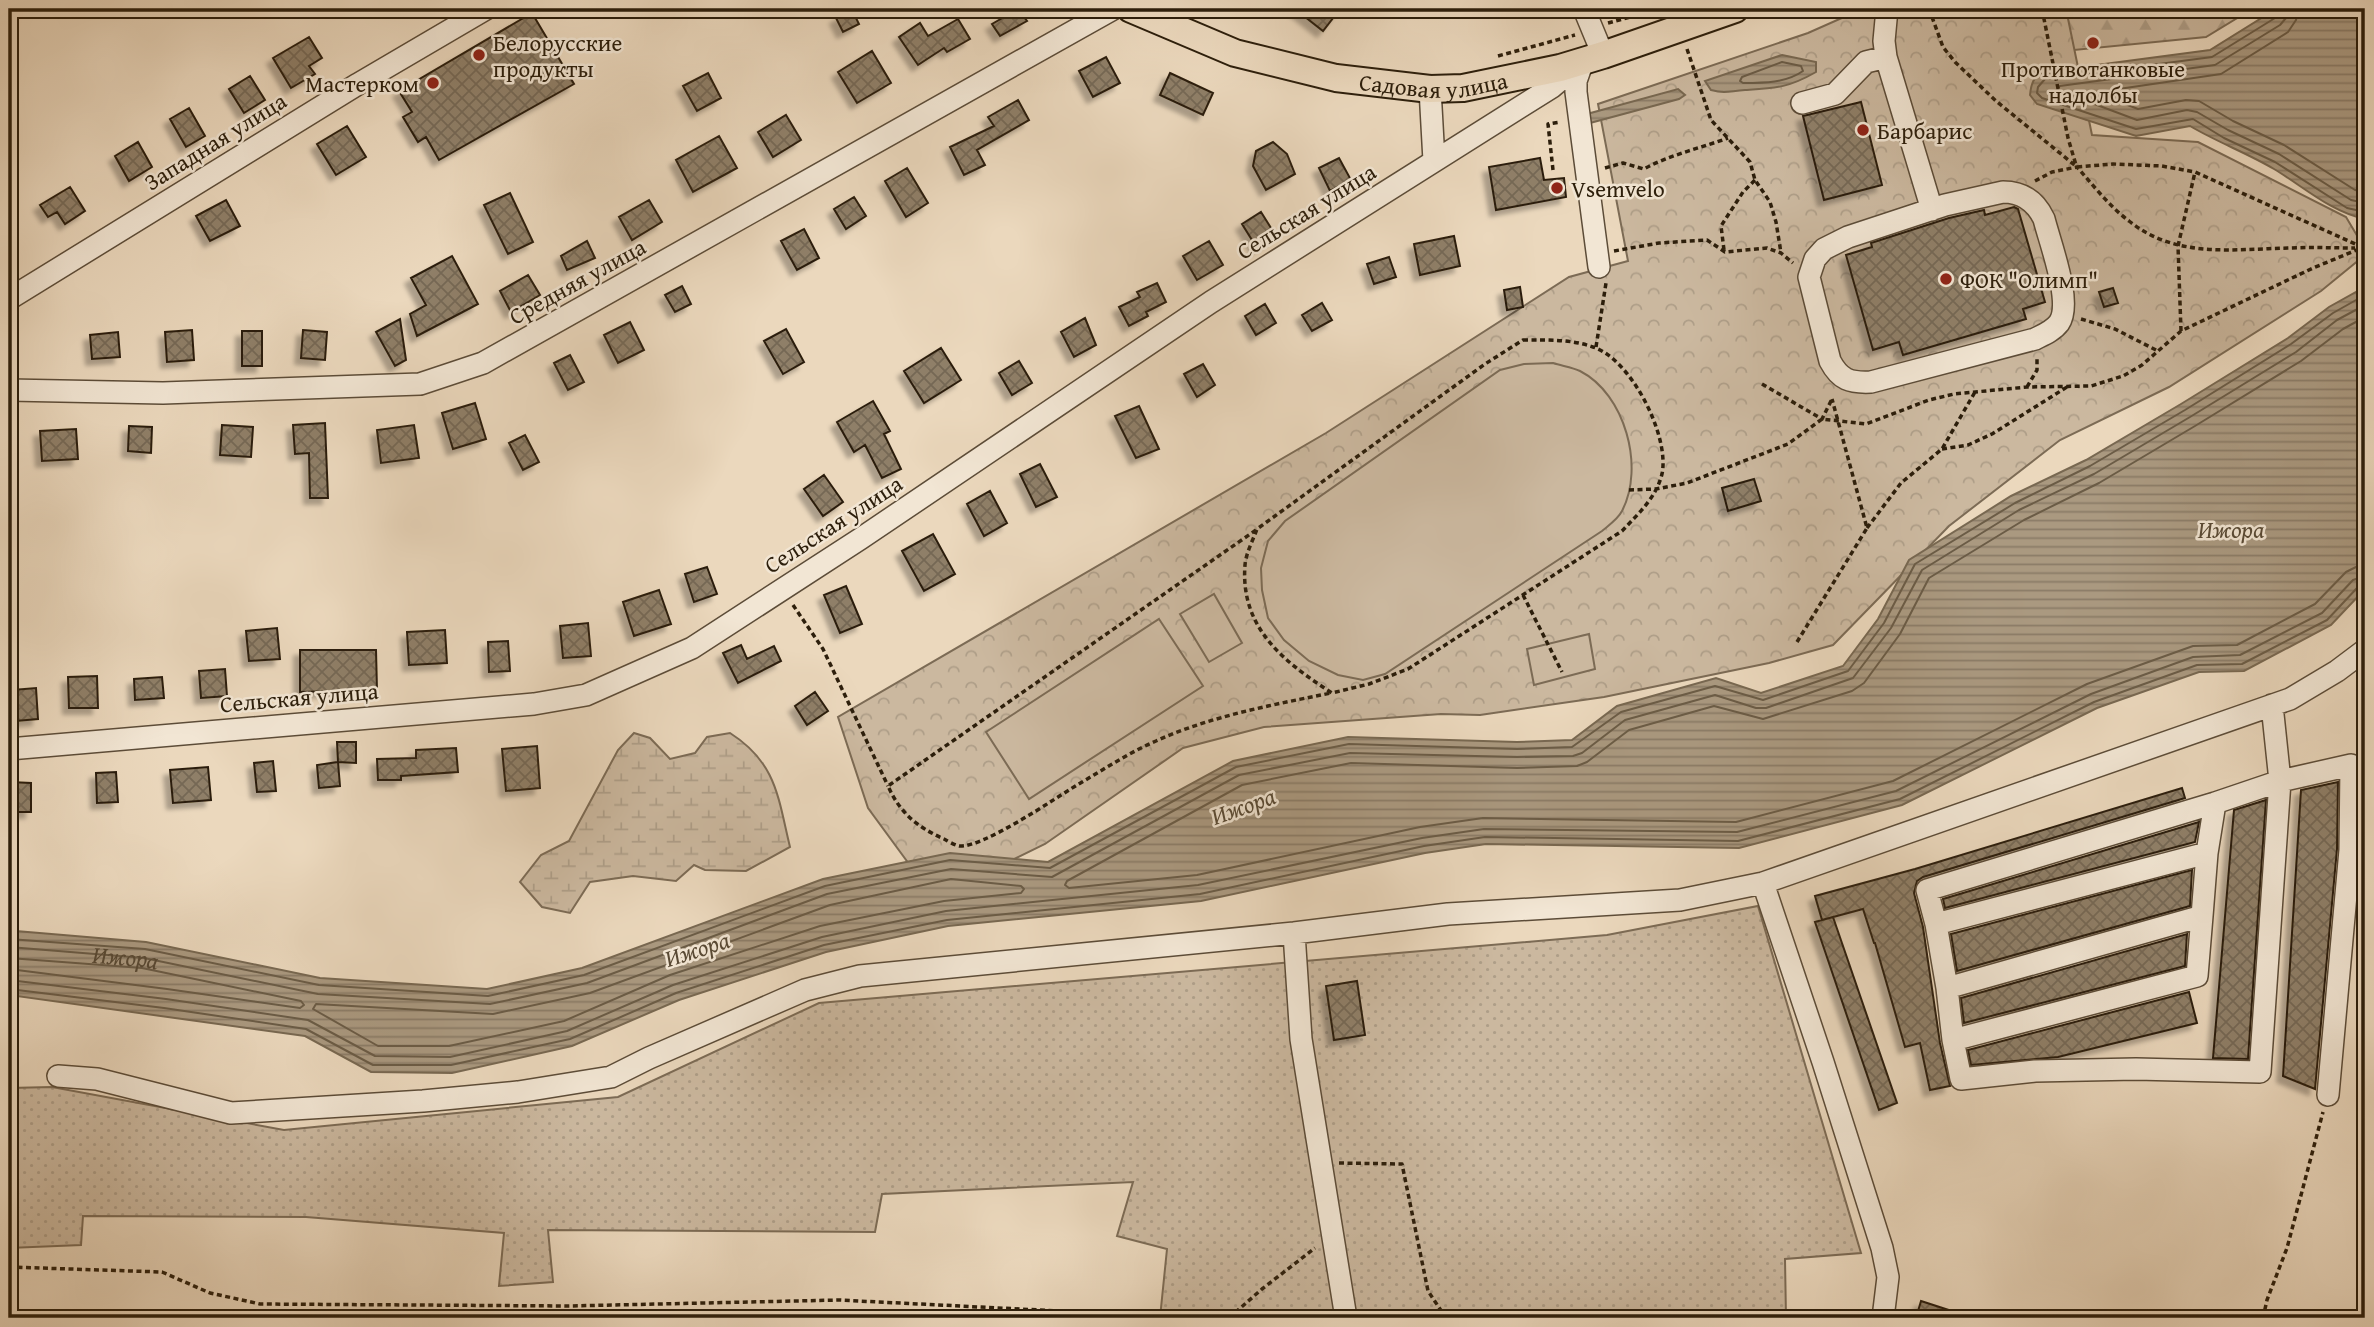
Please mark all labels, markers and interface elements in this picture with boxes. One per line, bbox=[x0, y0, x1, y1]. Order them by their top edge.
place label: Белорусские продукты bbox=[493, 26, 622, 85]
marker: Противотанковые надолбы bbox=[2085, 35, 2101, 51]
marker: Белорусские продукты bbox=[471, 47, 487, 63]
place label: Противотанковые надолбы bbox=[2001, 52, 2185, 111]
street label: Садовая улица bbox=[1358, 63, 1510, 106]
place label: Мастерком bbox=[305, 67, 419, 100]
marker: Мастерком bbox=[425, 75, 441, 91]
street label: Западная улица bbox=[137, 84, 293, 198]
place label: Барбарис bbox=[1877, 114, 1972, 147]
marker: Барбарис bbox=[1855, 122, 1871, 138]
street label: Сельская улица bbox=[1230, 155, 1382, 267]
place label: Vsemvelo bbox=[1571, 172, 1665, 205]
marker: Vsemvelo bbox=[1549, 180, 1565, 196]
street label: Средняя улица bbox=[503, 230, 652, 332]
place label: ФОК "Олимп" bbox=[1960, 263, 2098, 296]
marker: ФОК "Олимп" bbox=[1938, 271, 1954, 287]
street label: Сельская улица bbox=[757, 467, 909, 581]
water label: Ижора bbox=[2198, 512, 2264, 547]
street label: Сельская улица bbox=[218, 674, 380, 720]
water label: Ижора bbox=[1206, 778, 1280, 834]
water label: Ижора bbox=[660, 922, 734, 976]
water label: Ижора bbox=[91, 936, 162, 978]

